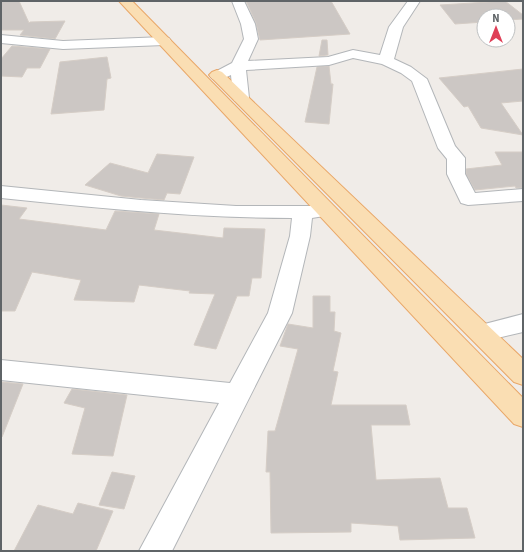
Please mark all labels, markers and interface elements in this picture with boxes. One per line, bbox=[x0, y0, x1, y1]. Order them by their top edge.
north arrow bbox=[476, 8, 516, 48]
text: N bbox=[492, 11, 500, 26]

